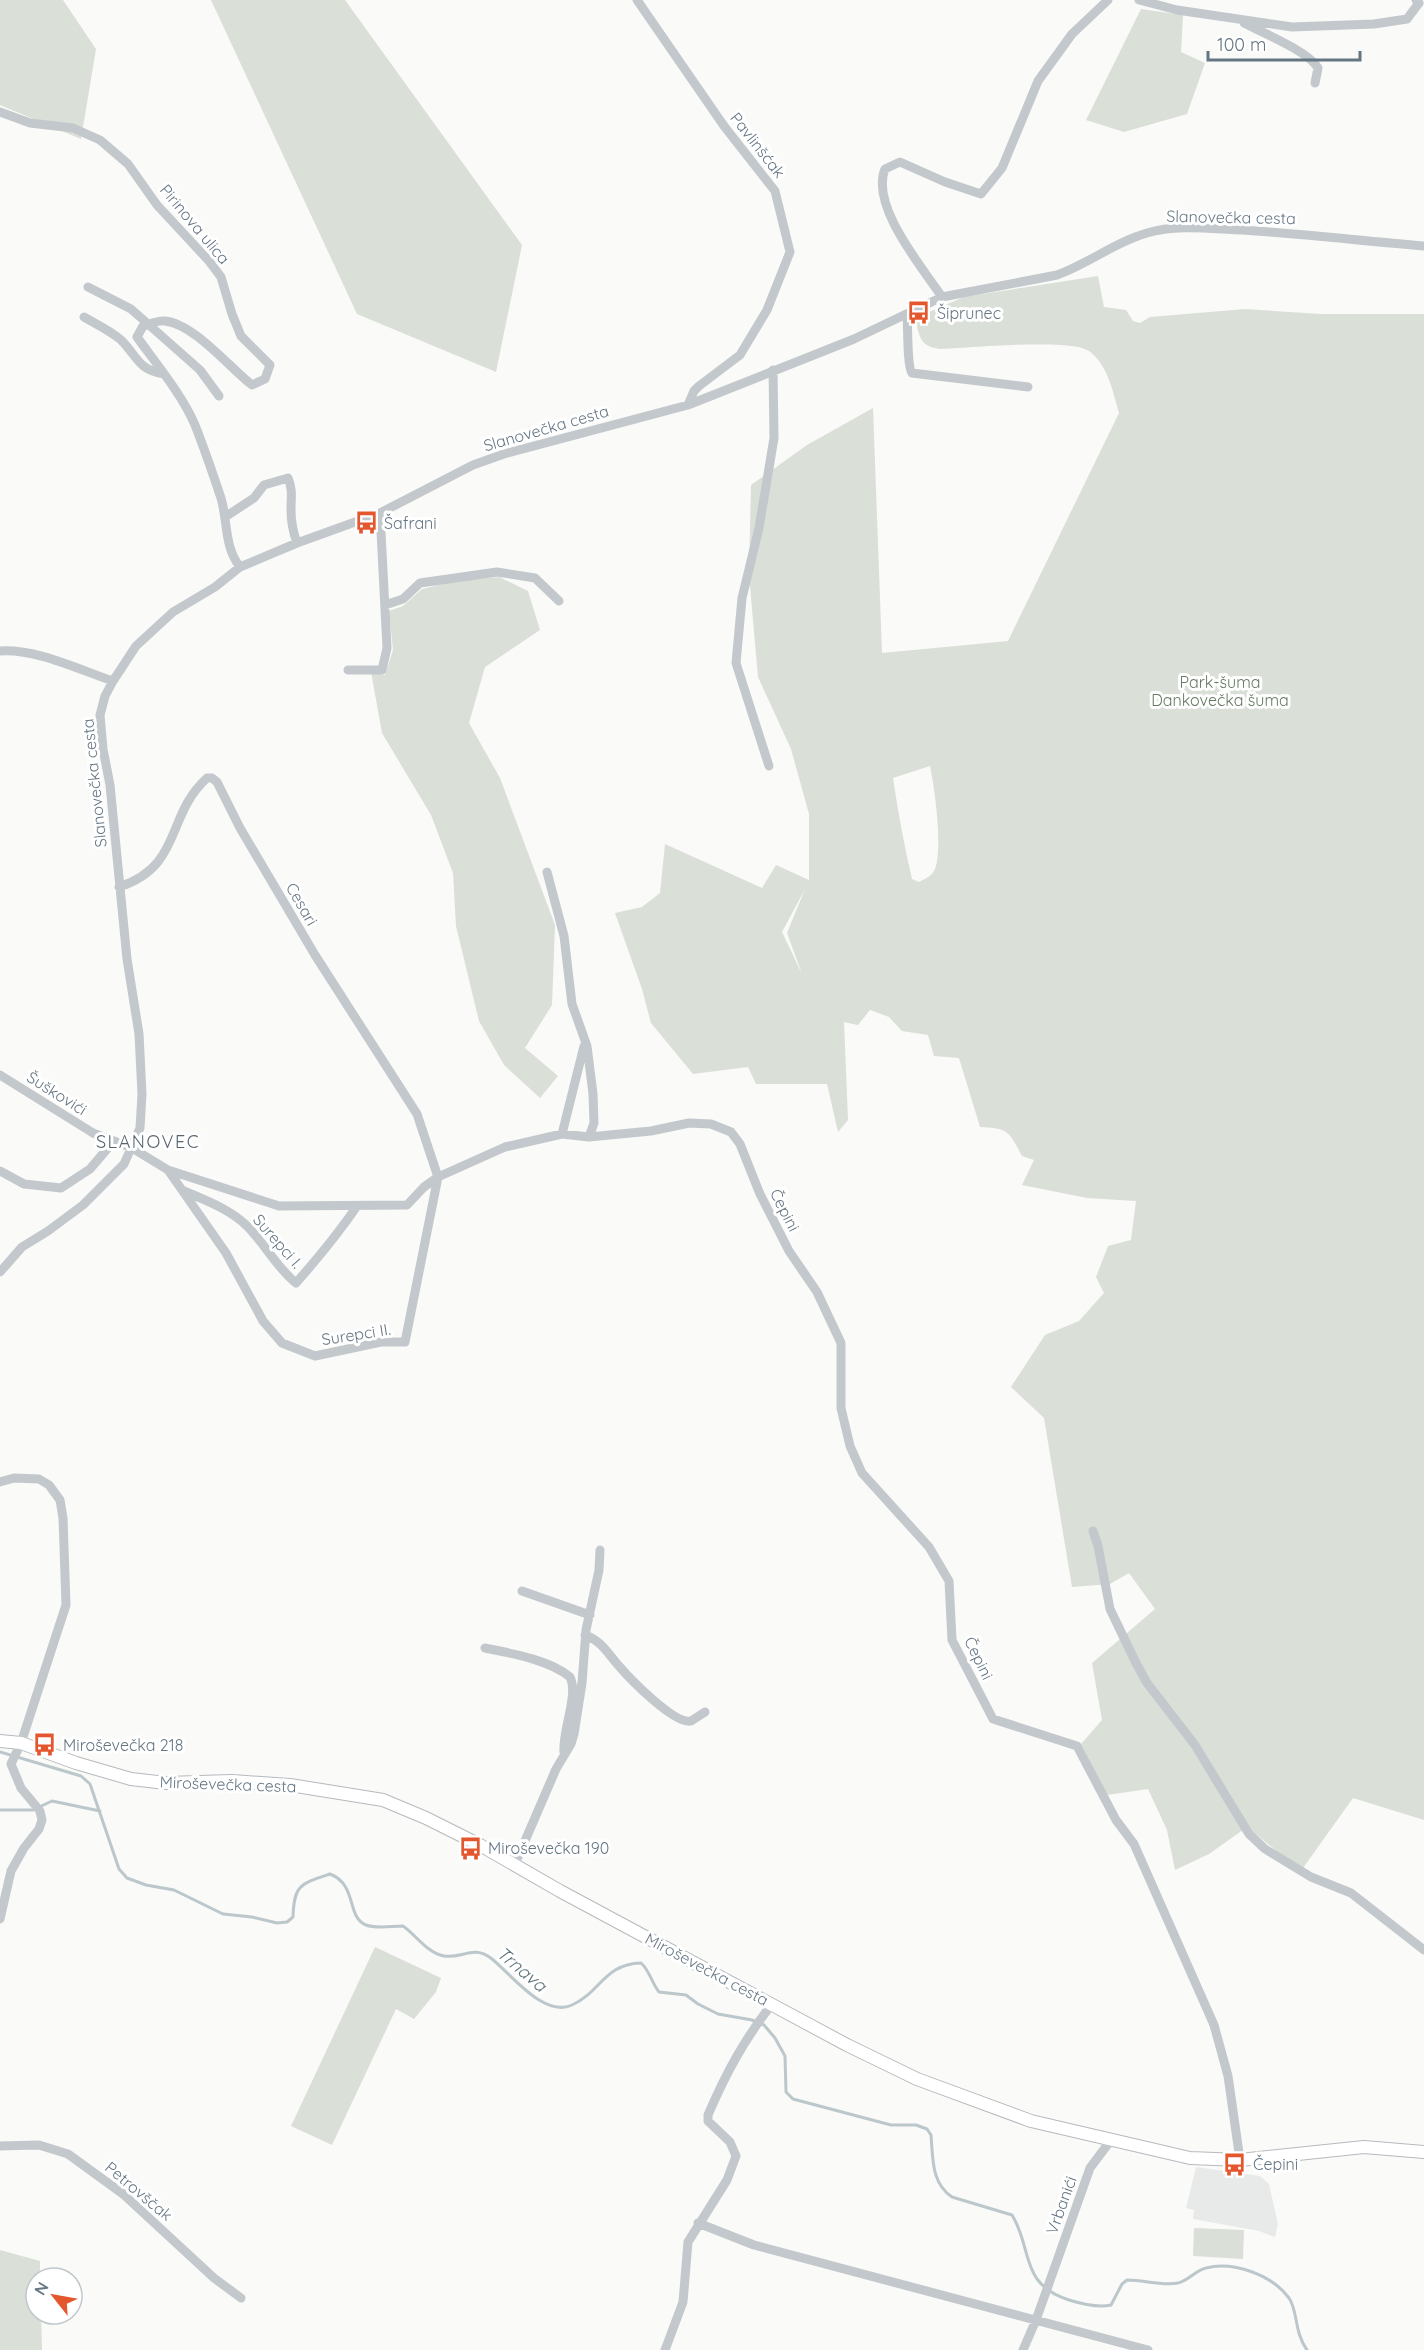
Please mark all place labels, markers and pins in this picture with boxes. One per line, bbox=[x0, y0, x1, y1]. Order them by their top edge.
bus stop icon: Šiprunec bbox=[906, 300, 932, 326]
place label: Šiprunec bbox=[937, 303, 1001, 323]
bus stop icon: Šafrani bbox=[353, 510, 379, 536]
place label: Šafrani bbox=[384, 513, 437, 533]
bus stop icon: Miroševečka 218 bbox=[32, 1732, 58, 1758]
place label: Miroševečka 218 bbox=[63, 1735, 183, 1755]
bus stop icon: Miroševečka 190 bbox=[457, 1835, 483, 1861]
place label: Miroševečka 190 bbox=[488, 1838, 609, 1858]
bus stop icon: Čepini bbox=[1222, 2151, 1248, 2177]
place label: Čepini bbox=[1253, 2154, 1298, 2174]

